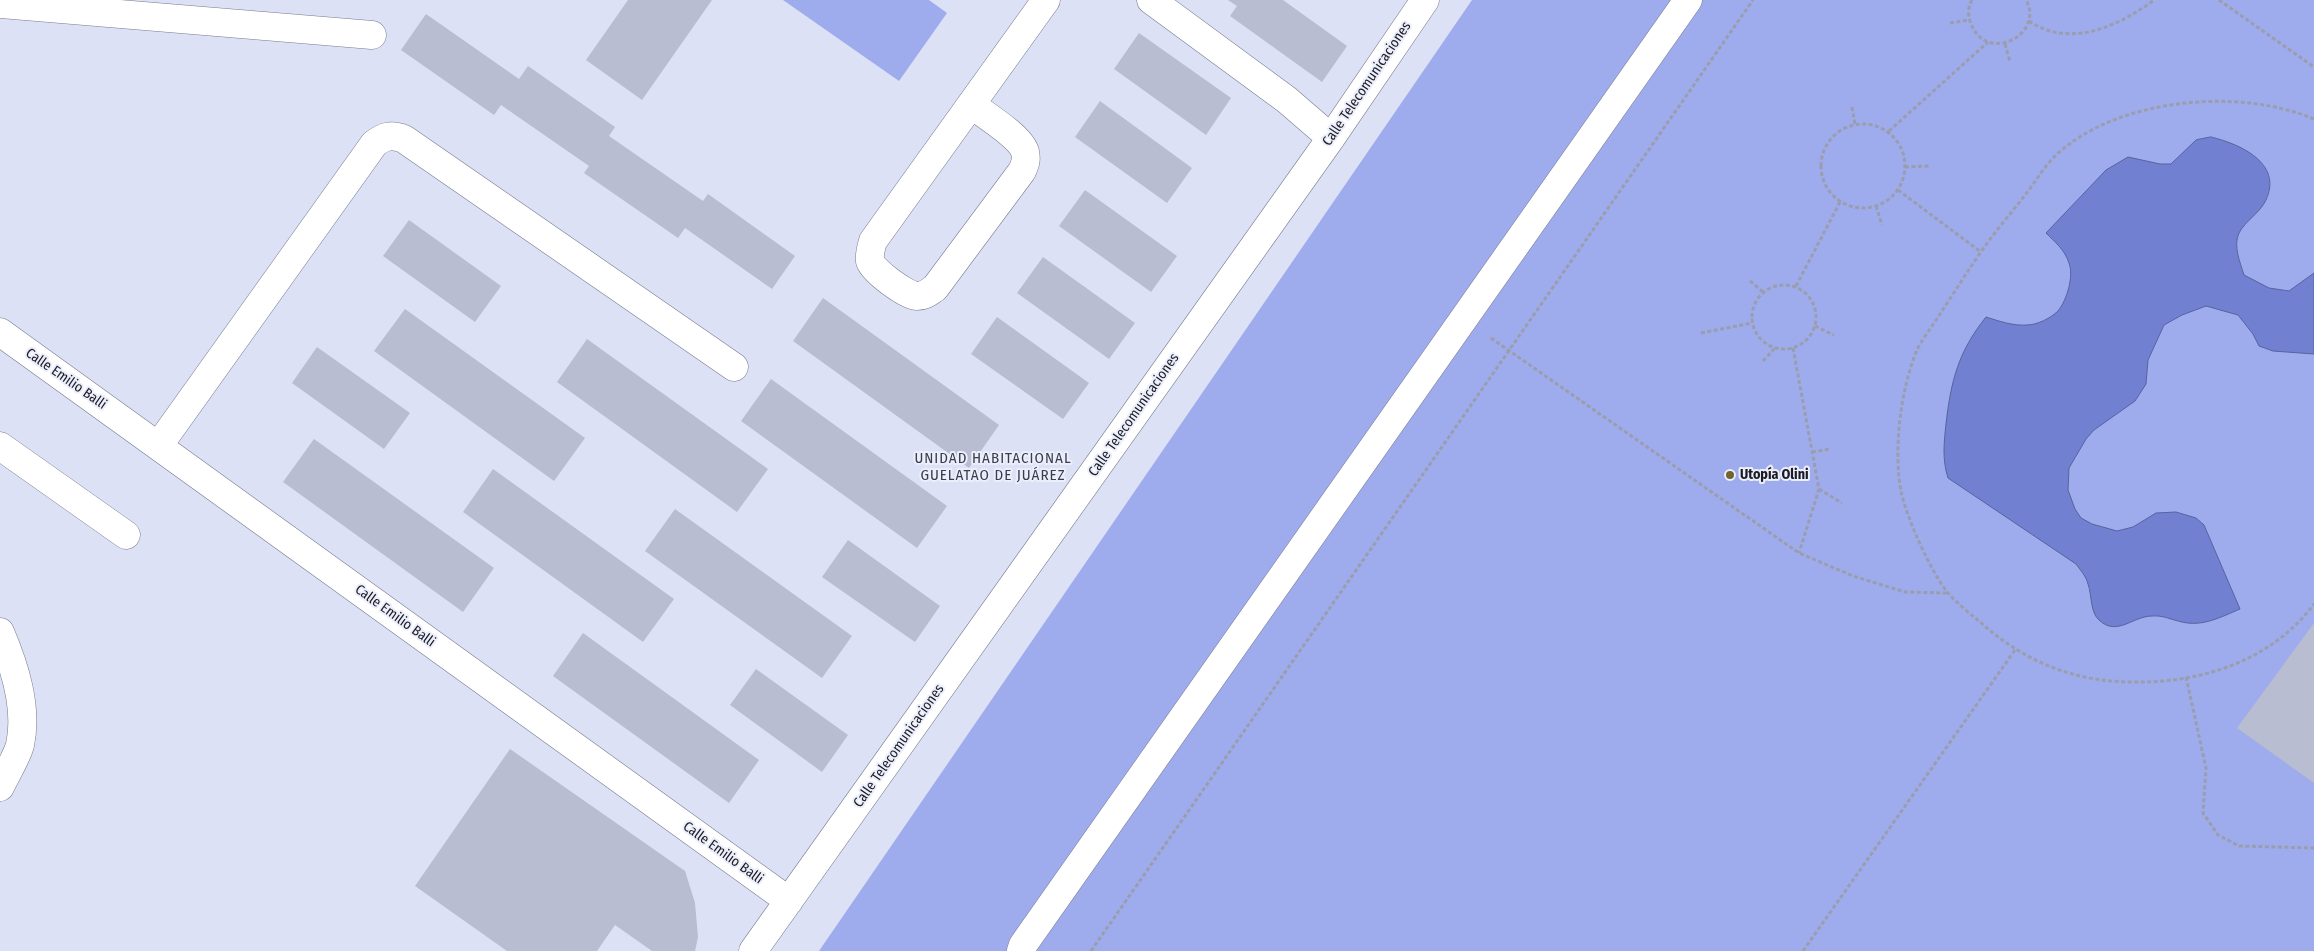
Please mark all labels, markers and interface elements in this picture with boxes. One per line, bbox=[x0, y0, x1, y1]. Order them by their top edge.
street label: Calle Telecomunicaciones bbox=[1319, 19, 1415, 149]
street label: Calle Emilio Balli bbox=[22, 345, 110, 413]
street label: Calle Telecomunicaciones bbox=[1085, 350, 1183, 480]
district label: UNIDAD HABITACIONAL GUELATAO DE JUÁREZ bbox=[912, 450, 1074, 485]
place label: Utopía Olini bbox=[1740, 467, 1809, 483]
marker: Utopía Olini bbox=[1724, 469, 1736, 481]
street label: Calle Emilio Balli bbox=[352, 581, 438, 651]
street label: Calle Telecomunicaciones bbox=[850, 681, 948, 811]
street label: Calle Emilio Balli bbox=[680, 818, 766, 888]

